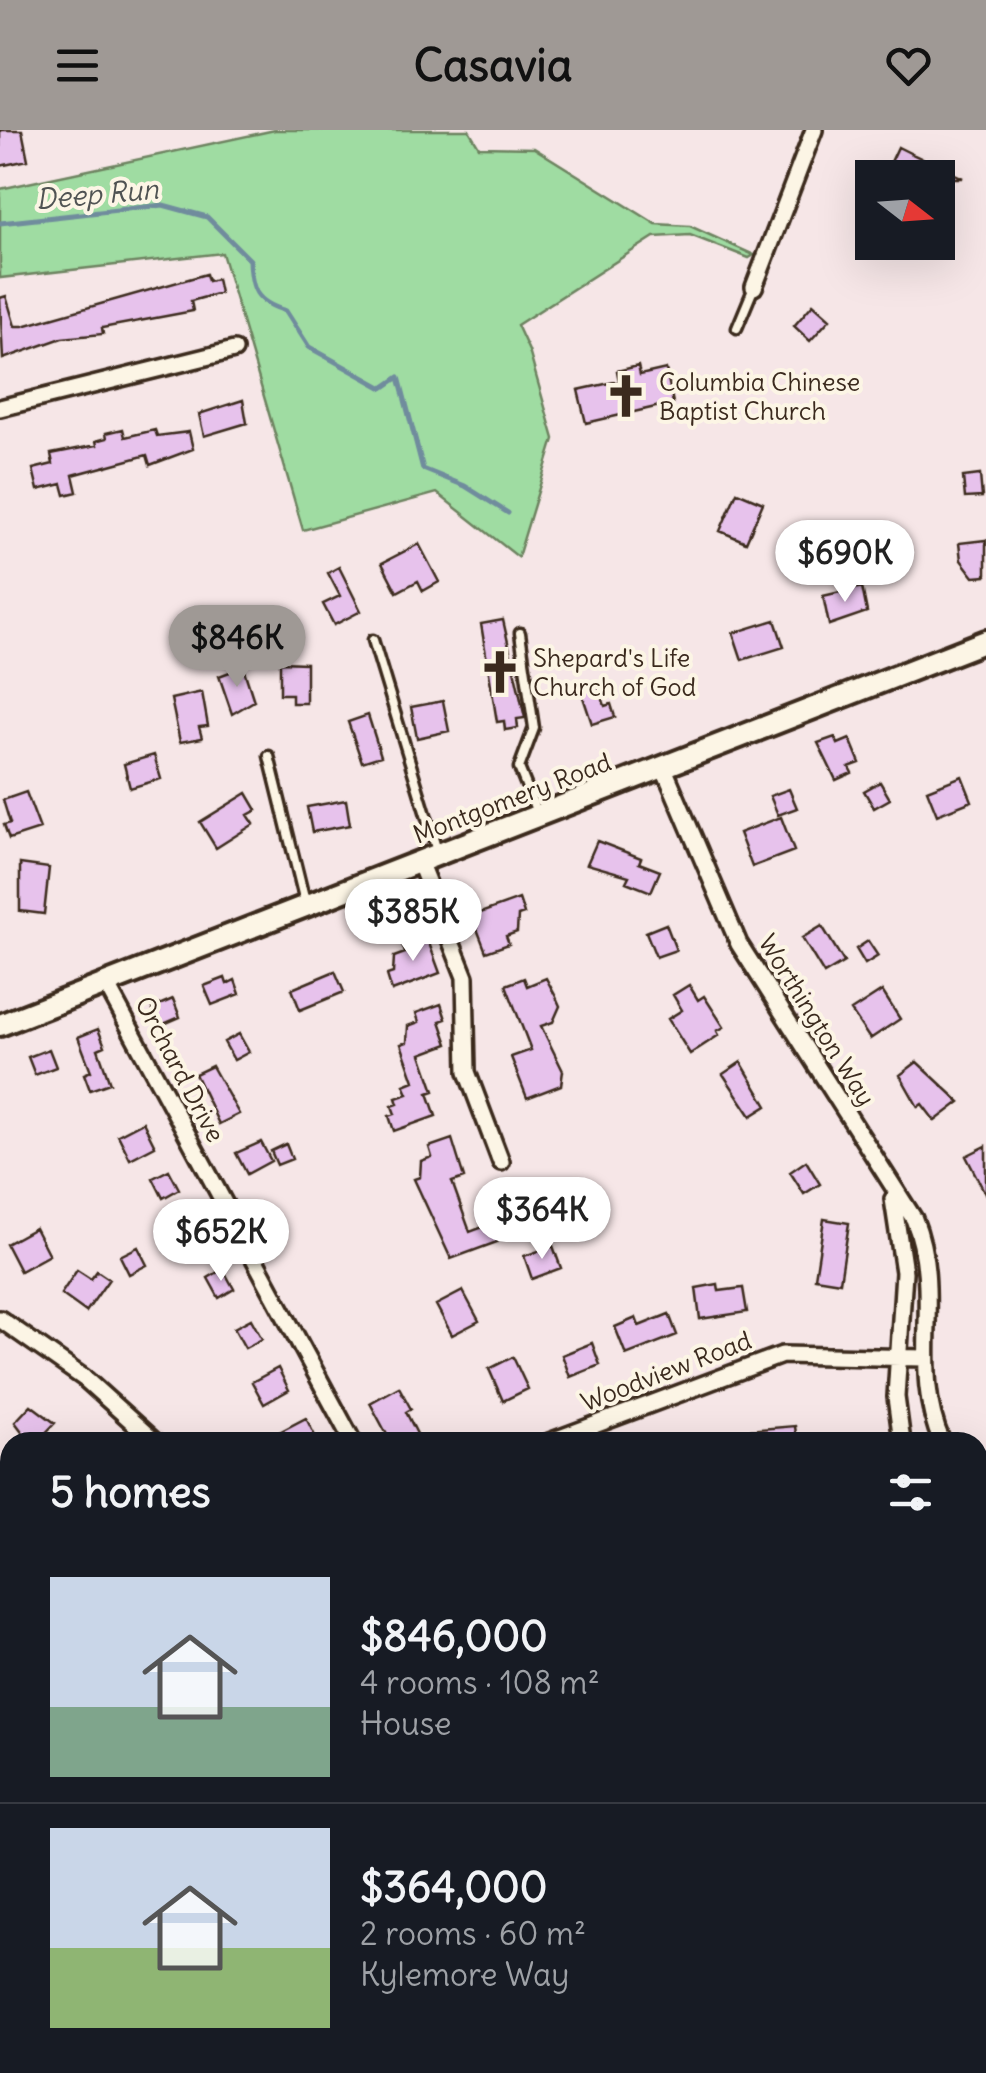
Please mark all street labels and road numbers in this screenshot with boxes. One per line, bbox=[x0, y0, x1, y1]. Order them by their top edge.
street label: Montgomery Road bbox=[409, 746, 615, 850]
street label: Worthington Way bbox=[751, 928, 883, 1112]
street label: Orchard Drive bbox=[128, 991, 232, 1147]
street label: Woodview Road bbox=[576, 1324, 756, 1418]

